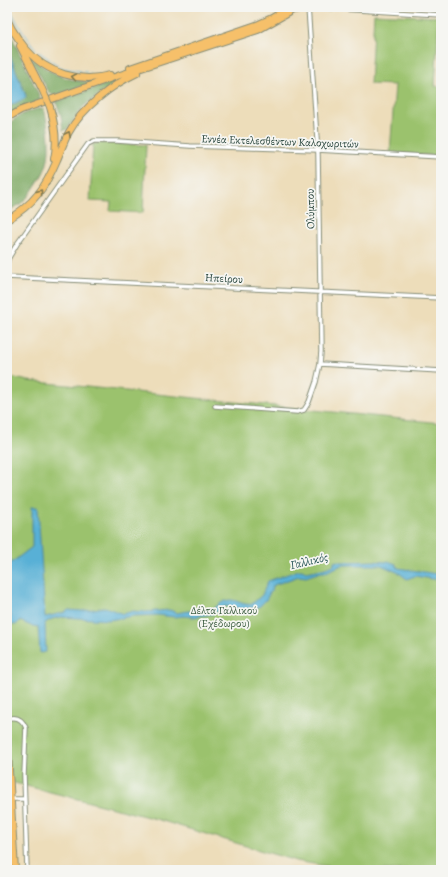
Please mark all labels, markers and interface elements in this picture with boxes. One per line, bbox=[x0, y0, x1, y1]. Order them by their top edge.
one-way arrow bbox=[71, 73, 77, 82]
one-way arrow bbox=[63, 131, 71, 139]
street label: Εννέα Εκτελεσθέντων Καλοχωριτών bbox=[201, 131, 359, 152]
one-way arrow bbox=[35, 189, 42, 196]
street label: Ολύμπου bbox=[303, 189, 318, 229]
street label: Ηπείρου bbox=[205, 270, 243, 287]
water label: Γαλλικός bbox=[289, 549, 330, 573]
park label: Δέλτα Γαλλικού (Εχέδωρου) bbox=[191, 603, 257, 631]

